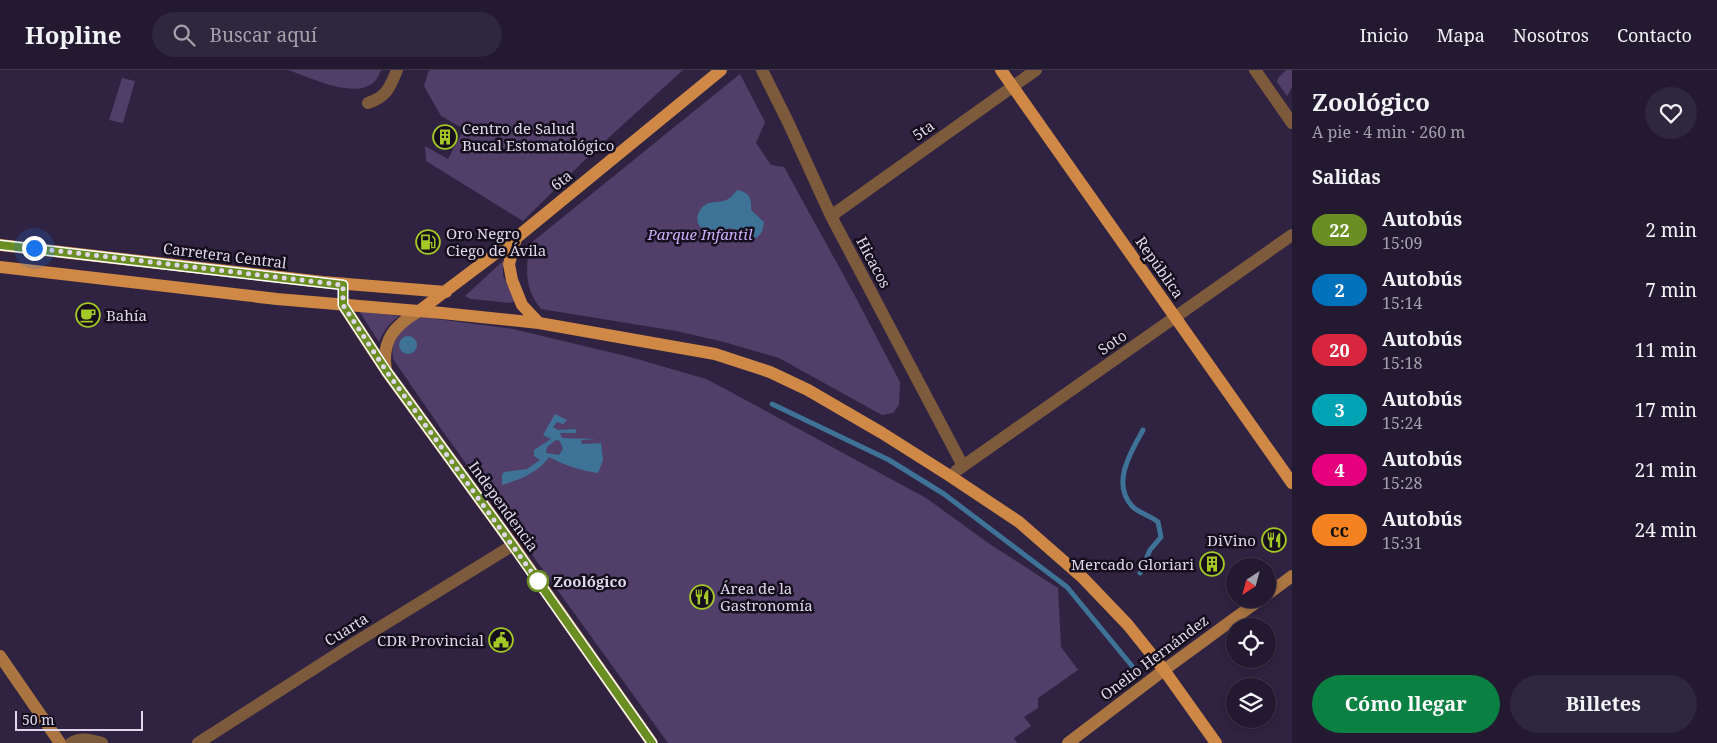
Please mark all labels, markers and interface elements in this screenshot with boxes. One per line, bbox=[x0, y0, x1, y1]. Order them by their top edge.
search box bbox=[152, 12, 502, 57]
text: Hopline bbox=[25, 18, 122, 51]
icon: search bbox=[170, 21, 198, 49]
text: Buscar aquí bbox=[210, 22, 317, 48]
text: Inicio bbox=[1360, 23, 1409, 47]
text: Mapa bbox=[1437, 23, 1485, 47]
text: Nosotros bbox=[1513, 23, 1589, 47]
text: Contacto bbox=[1617, 23, 1692, 47]
text: Zoológico bbox=[1312, 85, 1430, 118]
button: heart bbox=[1645, 87, 1697, 139]
street label: 5ta bbox=[908, 115, 938, 145]
place label: Centro de Salud Bucal Estomatológico bbox=[462, 118, 615, 155]
text: A pie · 4 min · 260 m bbox=[1312, 121, 1465, 143]
building icon: Centro de Salud Bucal Estomatológico bbox=[432, 124, 458, 150]
text: Salidas bbox=[1312, 164, 1381, 190]
street label: 6ta bbox=[546, 165, 576, 195]
text: Autobús bbox=[1382, 206, 1462, 232]
text: 2 min bbox=[1645, 217, 1697, 243]
text: 22 bbox=[1329, 218, 1350, 242]
place label: Oro Negro Ciego de Ávila bbox=[446, 223, 546, 260]
park label: Parque Infantil bbox=[647, 224, 753, 244]
fuel station icon: Oro Negro Ciego de Ávila bbox=[415, 229, 441, 255]
street label: República bbox=[1131, 232, 1189, 302]
text: 15:09 bbox=[1382, 232, 1422, 254]
street label: Hicacos bbox=[852, 233, 896, 291]
your location bbox=[22, 236, 47, 261]
street label: Carretera Central bbox=[162, 238, 288, 273]
text: Autobús bbox=[1382, 266, 1462, 292]
text: 7 min bbox=[1645, 277, 1697, 303]
text: 2 bbox=[1334, 278, 1345, 302]
text: 15:14 bbox=[1382, 292, 1422, 314]
cafe icon: Bahía bbox=[75, 302, 101, 328]
place label: Bahía bbox=[106, 305, 147, 325]
street label: Soto bbox=[1094, 325, 1130, 359]
text: Autobús bbox=[1382, 326, 1462, 352]
text: 11 min bbox=[1635, 337, 1697, 363]
text: 20 bbox=[1329, 338, 1350, 362]
text: 15:18 bbox=[1382, 352, 1422, 374]
text: Autobús bbox=[1382, 386, 1462, 412]
text: 17 min bbox=[1635, 397, 1697, 423]
text: 3 bbox=[1334, 398, 1345, 422]
text: 15:24 bbox=[1382, 412, 1422, 434]
text: Autobús bbox=[1382, 446, 1462, 472]
street label: Independencia bbox=[465, 457, 543, 555]
text: 21 min bbox=[1635, 457, 1697, 483]
text: 4 bbox=[1334, 458, 1345, 482]
text: 15:28 bbox=[1382, 472, 1422, 494]
text: Autobús bbox=[1382, 506, 1462, 532]
text: 24 min bbox=[1635, 517, 1697, 543]
text: cc bbox=[1330, 518, 1349, 542]
restaurant icon: DiVino bbox=[1261, 527, 1287, 553]
place label: DiVino bbox=[1207, 530, 1256, 550]
text: 15:31 bbox=[1382, 532, 1422, 554]
building icon: Mercado Gloriari bbox=[1199, 551, 1225, 577]
place label: Mercado Gloriari bbox=[1071, 554, 1194, 574]
north arrow bbox=[1226, 558, 1276, 608]
map controls bbox=[1226, 558, 1276, 728]
marker: Zoológico bbox=[527, 570, 549, 592]
place label: Zoológico bbox=[553, 571, 627, 591]
place label: Área de la Gastronomía bbox=[720, 578, 813, 615]
restaurant icon: Área de la Gastronomía bbox=[689, 584, 715, 610]
street label: Cuarta bbox=[320, 608, 372, 650]
street label: Onelio Hernández bbox=[1096, 610, 1212, 704]
button: locate bbox=[1226, 618, 1276, 668]
public building icon: CDR Provincial bbox=[488, 627, 514, 653]
place label: CDR Provincial bbox=[377, 630, 484, 650]
button: Cómo llegar bbox=[1312, 675, 1500, 733]
button: Billetes bbox=[1510, 675, 1697, 733]
button: layers bbox=[1226, 678, 1276, 728]
scale bar bbox=[15, 708, 142, 731]
text: 50 m bbox=[22, 710, 55, 729]

